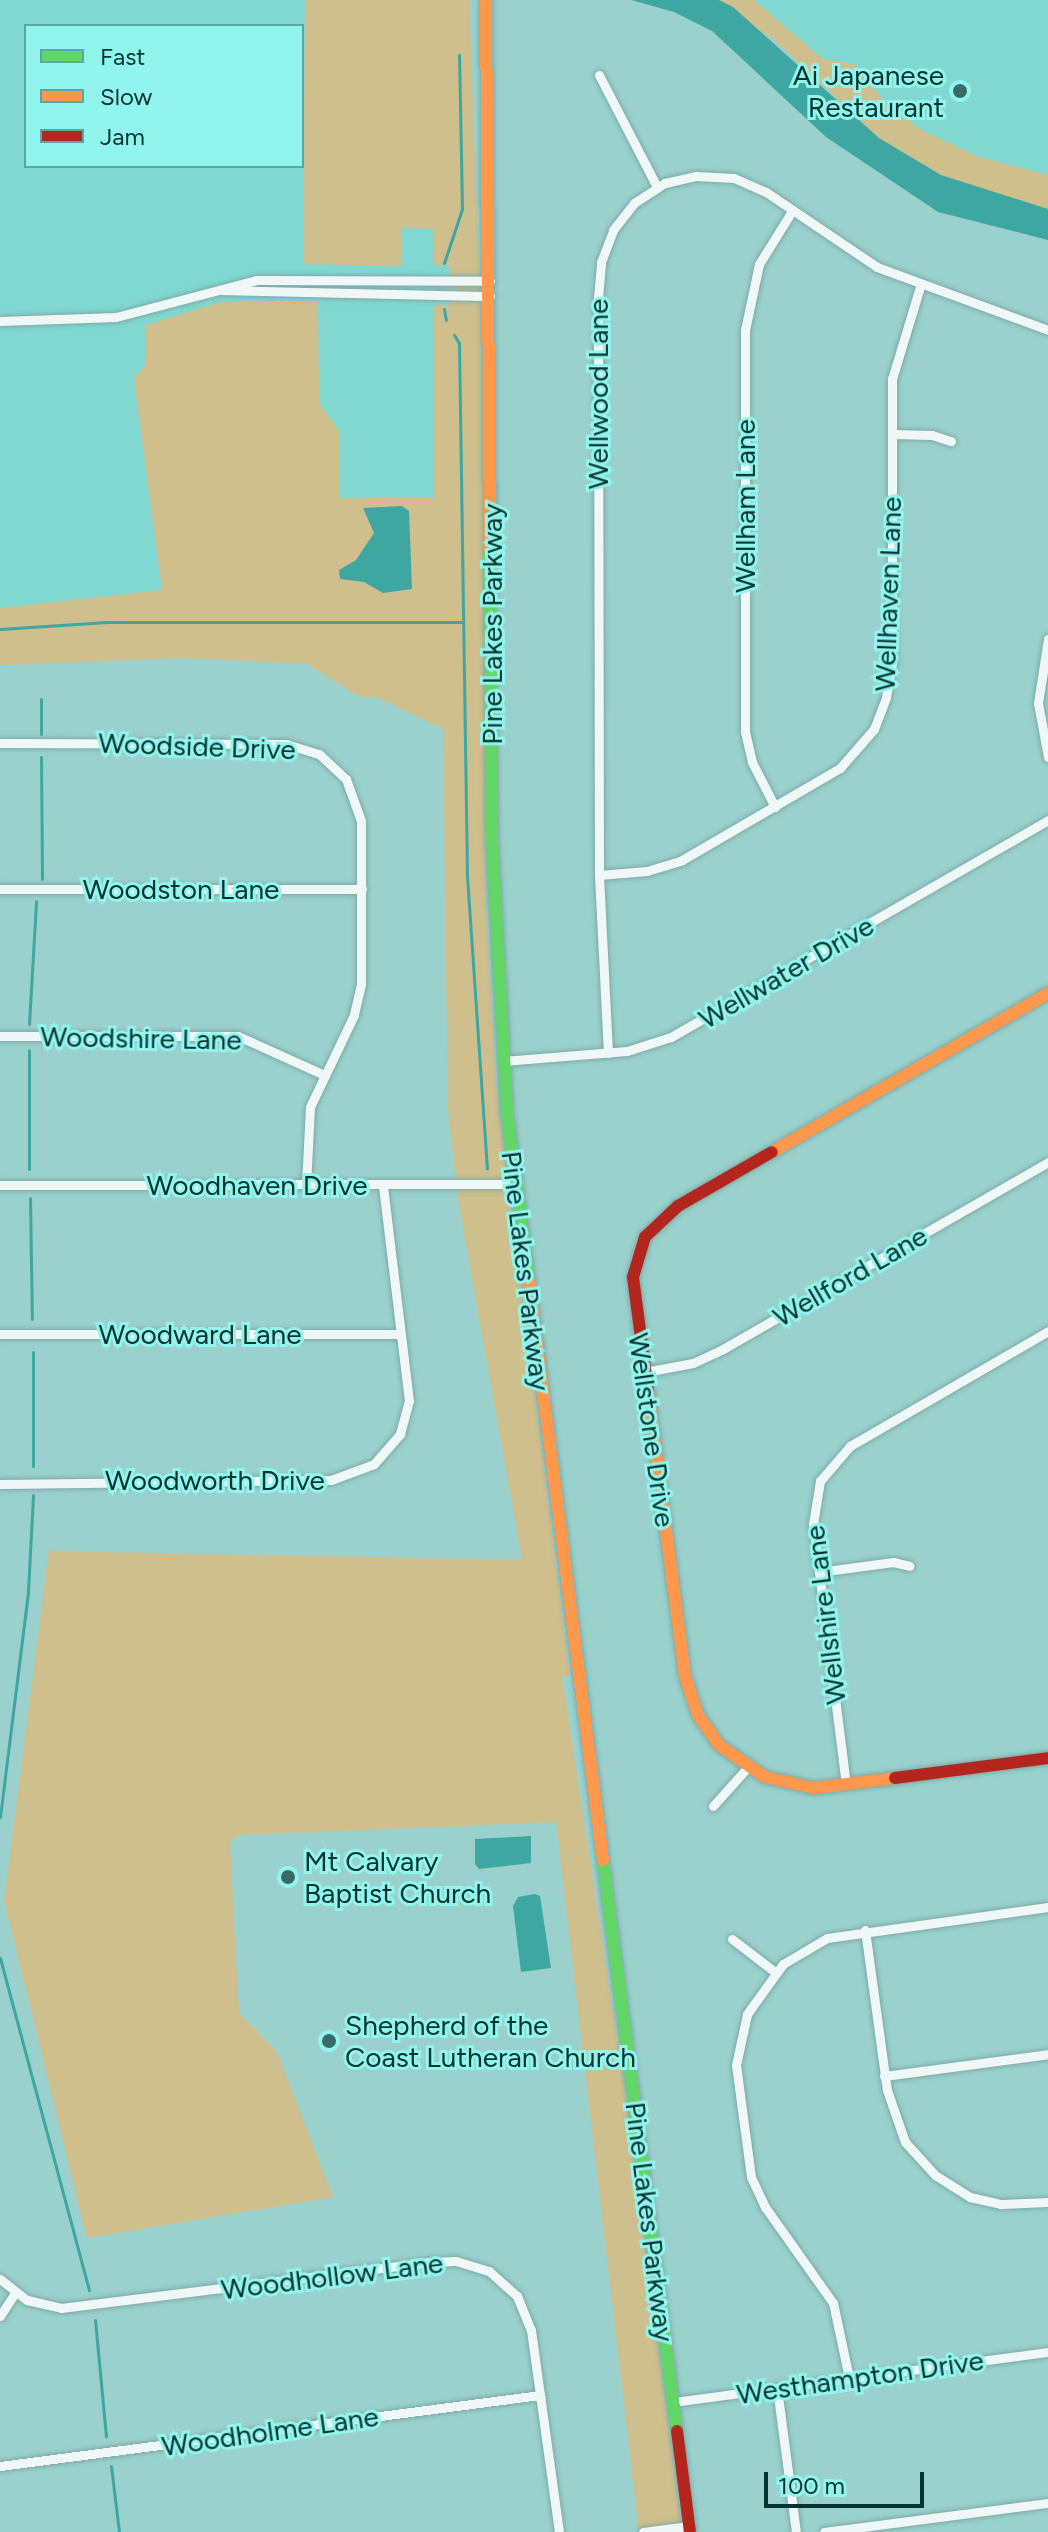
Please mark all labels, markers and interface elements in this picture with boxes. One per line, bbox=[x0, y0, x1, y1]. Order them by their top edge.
legend bbox=[24, 24, 304, 168]
text: Fast bbox=[100, 42, 145, 71]
place label: Ai Japanese Restaurant bbox=[793, 58, 944, 124]
text: Slow bbox=[100, 82, 152, 111]
marker: Ai Japanese Restaurant bbox=[951, 82, 969, 100]
text: Jam bbox=[100, 122, 145, 151]
street label: Wellwood Lane bbox=[581, 299, 615, 489]
street label: Wellham Lane bbox=[728, 419, 762, 593]
street label: Wellhaven Lane bbox=[868, 496, 908, 692]
street label: Pine Lakes Parkway bbox=[475, 503, 509, 745]
street label: Woodside Drive bbox=[98, 726, 296, 766]
street label: Woodston Lane bbox=[83, 872, 279, 906]
street label: Wellwater Drive bbox=[693, 908, 879, 1036]
street label: Woodshire Lane bbox=[40, 1019, 242, 1057]
street label: Pine Lakes Parkway bbox=[495, 1149, 557, 1393]
street label: Woodhaven Drive bbox=[146, 1168, 368, 1202]
street label: Wellford Lane bbox=[767, 1218, 933, 1334]
street label: Woodward Lane bbox=[98, 1317, 302, 1351]
street label: Wellstone Drive bbox=[622, 1331, 682, 1529]
street label: Woodworth Drive bbox=[105, 1463, 325, 1497]
street label: Wellshire Lane bbox=[797, 1524, 853, 1706]
place label: Mt Calvary Baptist Church bbox=[304, 1844, 491, 1910]
marker: Mt Calvary Baptist Church bbox=[279, 1868, 297, 1886]
place label: Shepherd of the Coast Lutheran Church bbox=[345, 2008, 636, 2074]
marker: Shepherd of the Coast Lutheran Church bbox=[320, 2032, 338, 2050]
street label: Pine Lakes Parkway bbox=[619, 2100, 681, 2344]
street label: Woodhollow Lane bbox=[219, 2246, 445, 2306]
street label: Westhampton Drive bbox=[734, 2343, 986, 2411]
street label: Woodholme Lane bbox=[160, 2399, 380, 2463]
scale bar bbox=[768, 2456, 928, 2506]
text: 100 m bbox=[778, 2471, 845, 2500]

